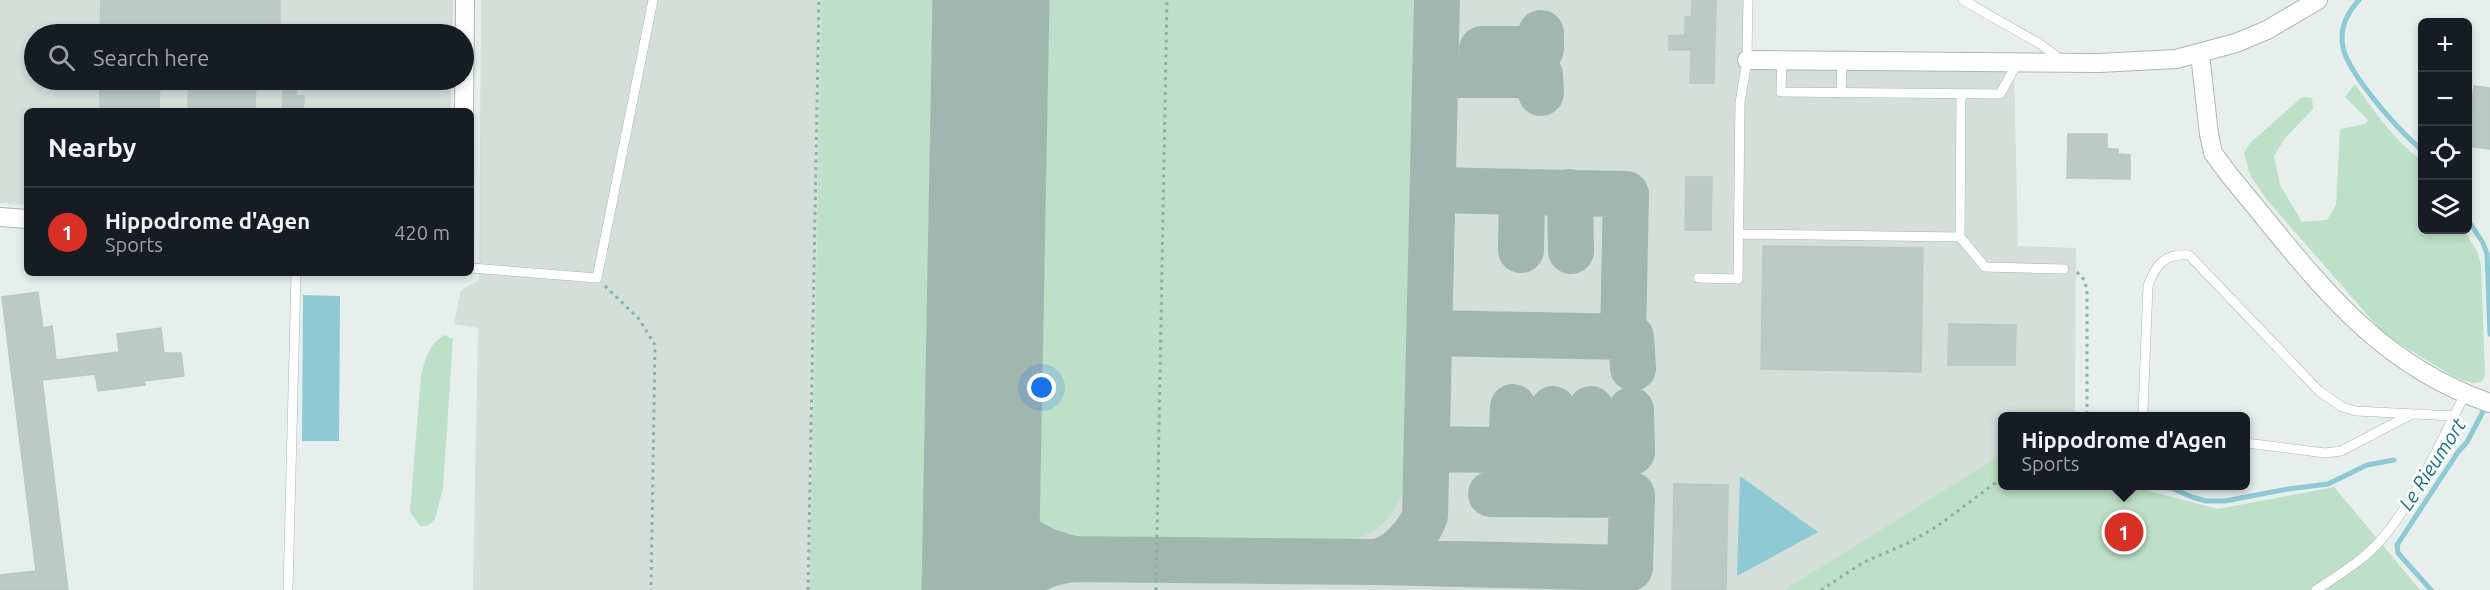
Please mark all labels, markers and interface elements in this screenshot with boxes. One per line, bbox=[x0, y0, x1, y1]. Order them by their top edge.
map controls bbox=[2418, 18, 2472, 234]
button: + bbox=[2418, 18, 2472, 72]
search box bbox=[24, 24, 474, 90]
icon: search bbox=[45, 41, 78, 74]
text: Search here bbox=[93, 45, 209, 70]
button: − bbox=[2418, 72, 2472, 126]
button: locate bbox=[2418, 126, 2472, 180]
text: Nearby bbox=[48, 133, 136, 162]
button: layers bbox=[2418, 180, 2472, 234]
text: Hippodrome d'Agen bbox=[105, 208, 310, 233]
text: 1 bbox=[62, 221, 73, 244]
text: 420 m bbox=[394, 221, 450, 244]
text: Sports bbox=[105, 233, 163, 256]
your location bbox=[1027, 373, 1056, 402]
popup bbox=[1998, 412, 2250, 490]
water label: Le Rieumort bbox=[2394, 414, 2470, 514]
text: Hippodrome d'Agen bbox=[2022, 427, 2227, 452]
text: Sports bbox=[2022, 452, 2080, 475]
pin: 1 bbox=[2104, 510, 2144, 554]

